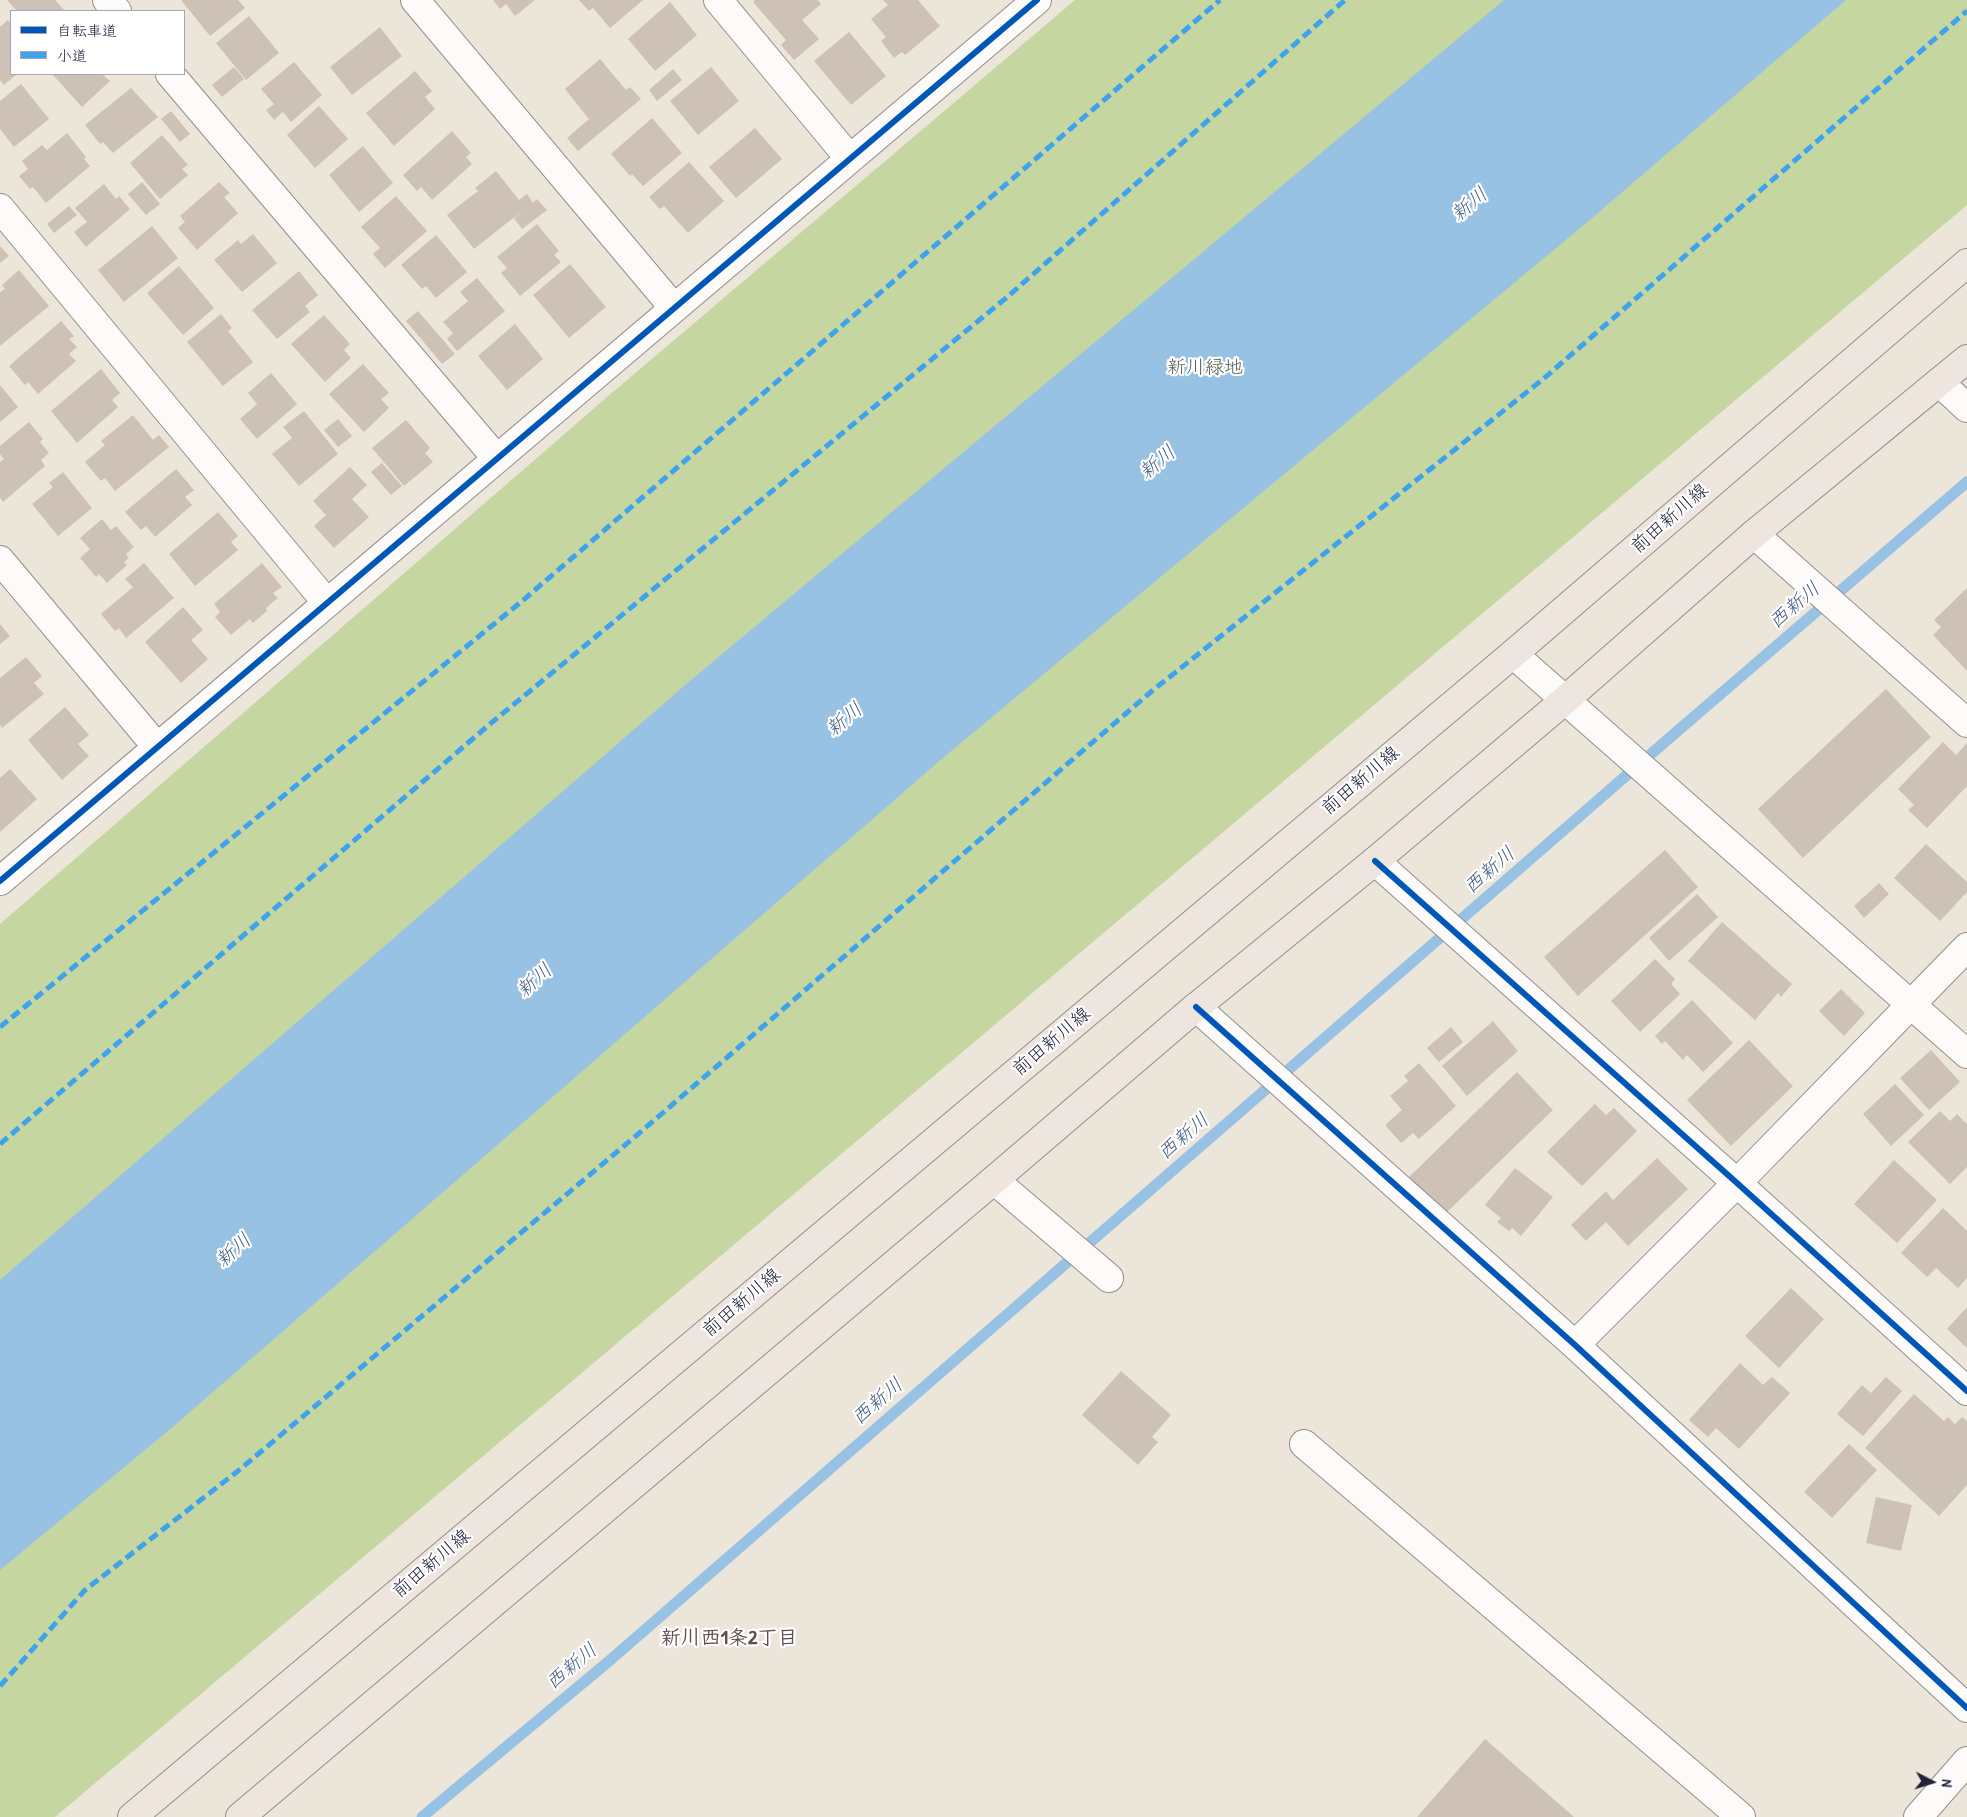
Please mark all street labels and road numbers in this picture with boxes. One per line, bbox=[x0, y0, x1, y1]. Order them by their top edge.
street label: 前田新川線 bbox=[1627, 479, 1713, 559]
street label: 前田新川線 bbox=[1317, 742, 1405, 820]
street label: 前田新川線 bbox=[1008, 1003, 1096, 1081]
street label: 前田新川線 bbox=[698, 1264, 786, 1342]
street label: 前田新川線 bbox=[388, 1525, 476, 1603]

